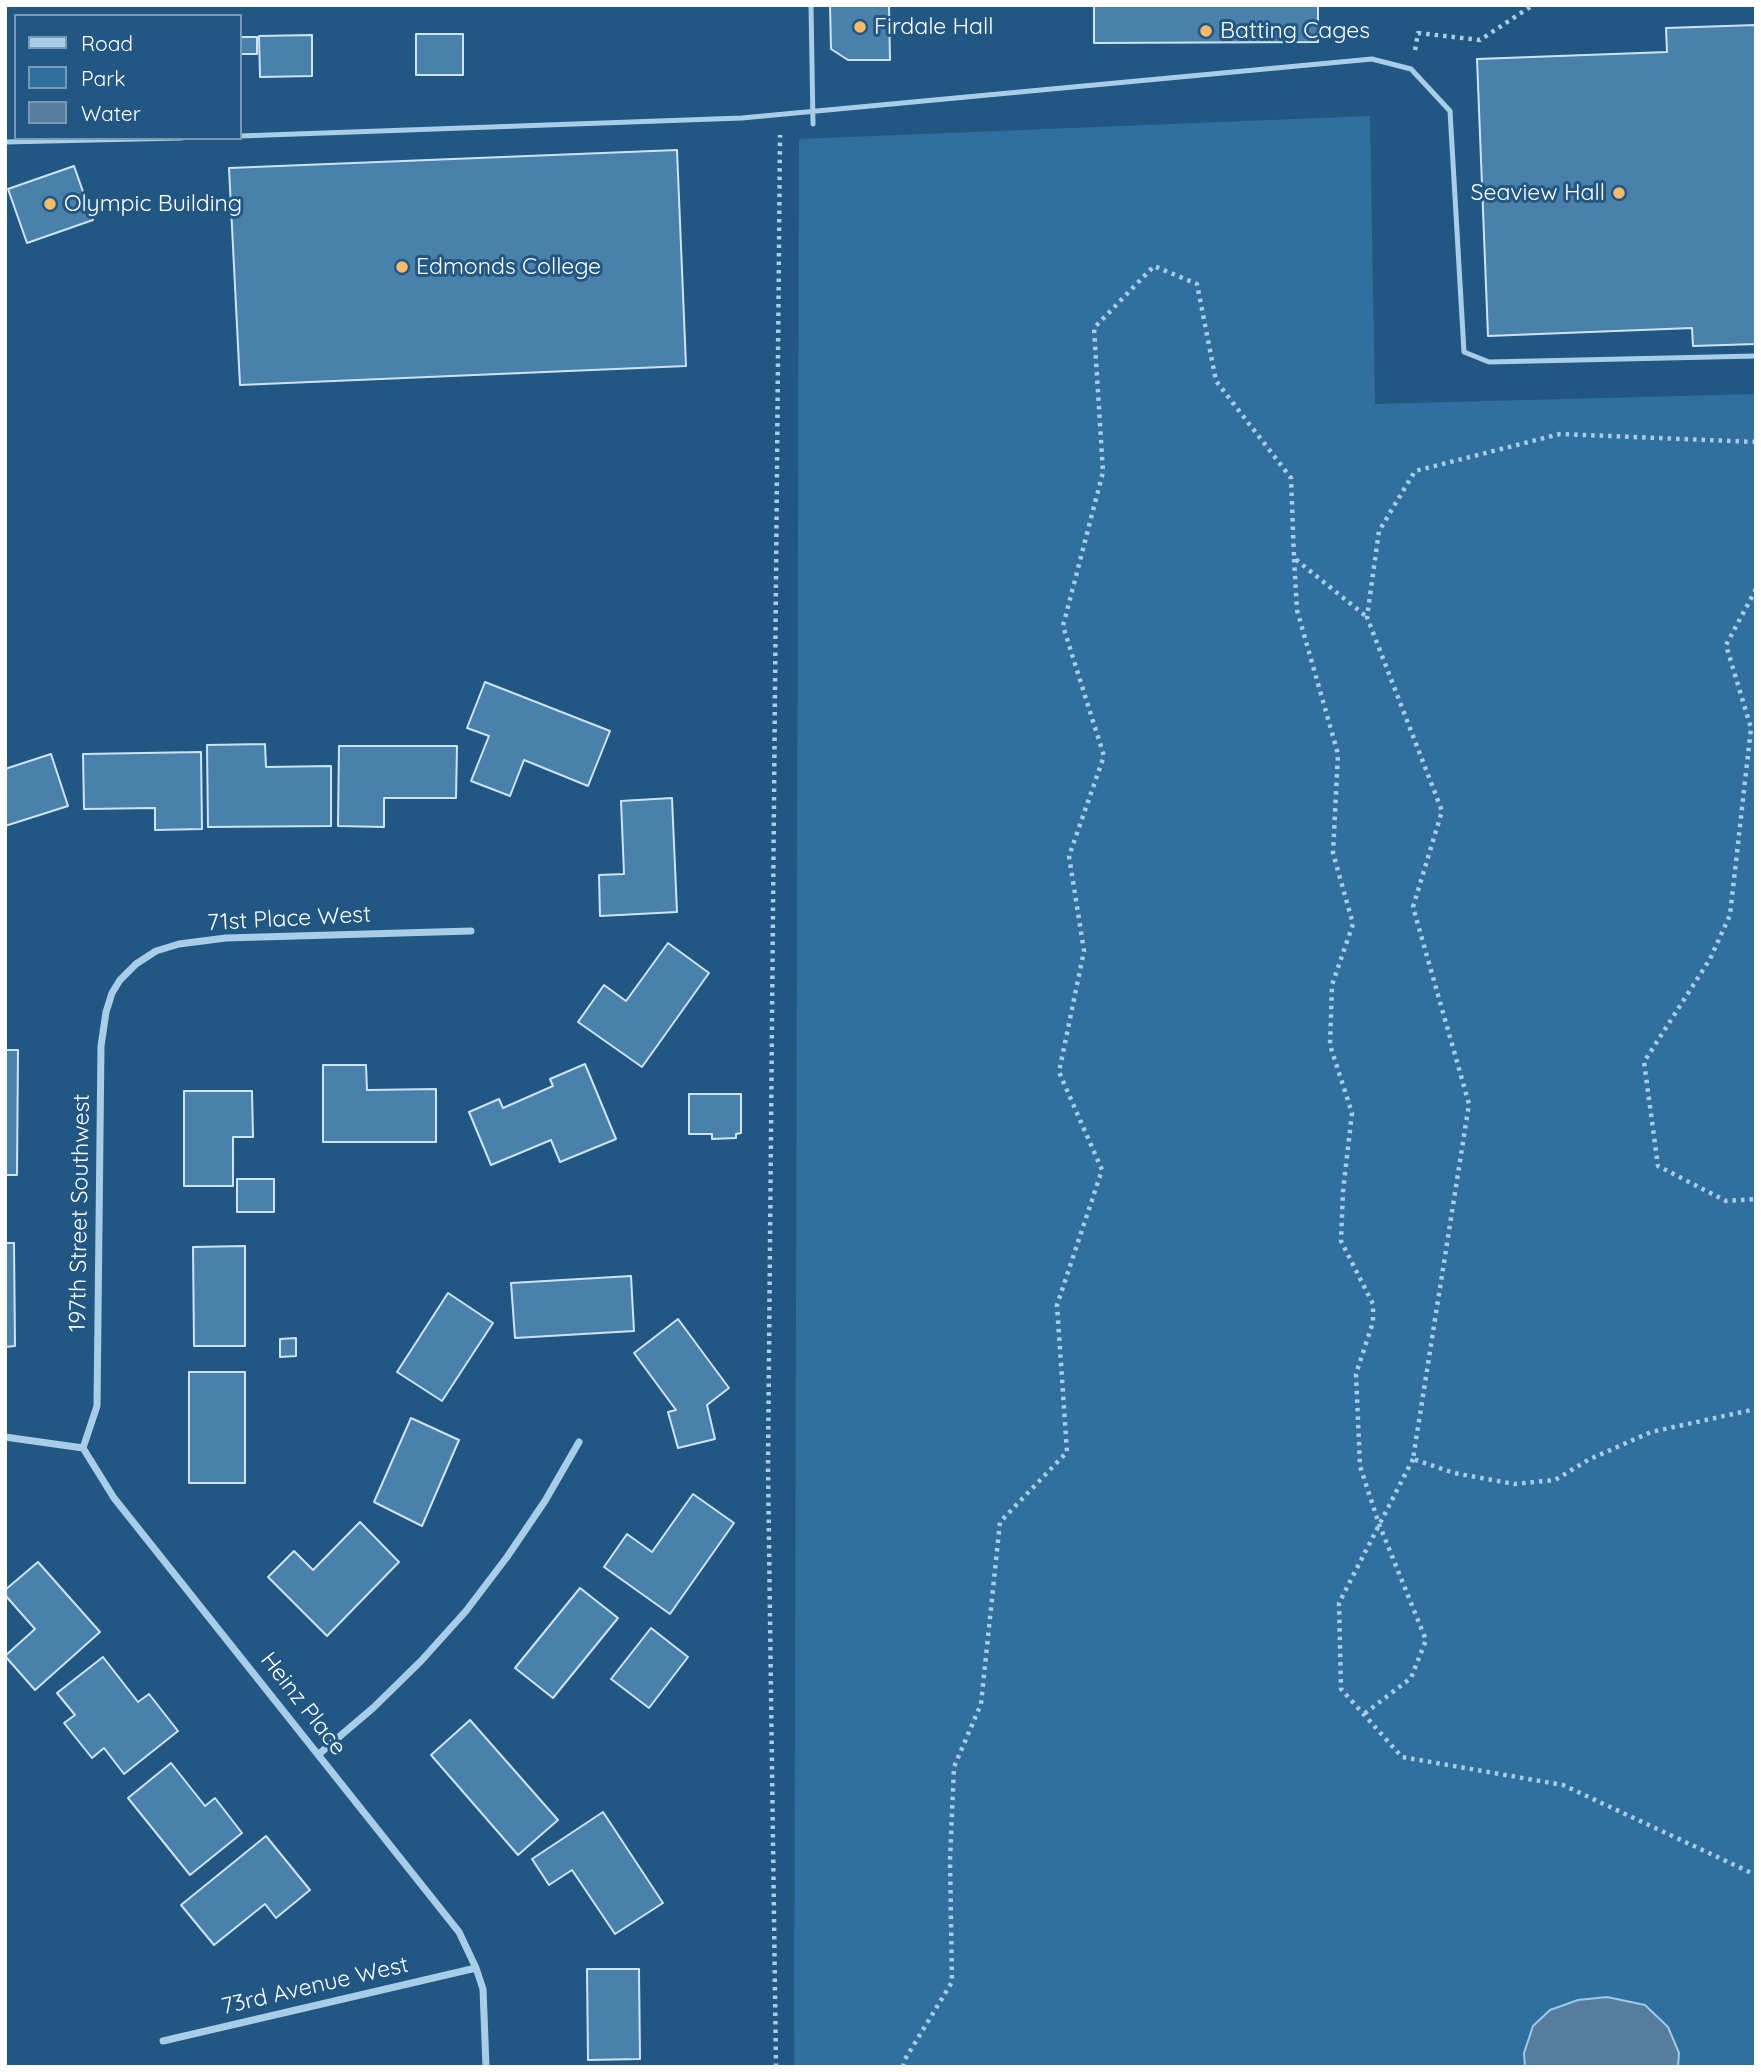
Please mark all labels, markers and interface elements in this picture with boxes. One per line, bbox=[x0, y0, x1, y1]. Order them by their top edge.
place label: Firdale Hall bbox=[874, 13, 994, 41]
legend bbox=[14, 14, 242, 140]
place label: Batting Cages bbox=[1220, 17, 1370, 45]
marker: Firdale Hall bbox=[852, 19, 868, 35]
marker: Batting Cages bbox=[1198, 23, 1214, 39]
text: Road bbox=[81, 30, 133, 56]
text: Park bbox=[81, 65, 125, 91]
text: Water bbox=[81, 100, 141, 126]
place label: Seaview Hall bbox=[1471, 179, 1605, 207]
marker: Seaview Hall bbox=[1611, 185, 1627, 201]
place label: Olympic Building bbox=[64, 190, 242, 218]
marker: Olympic Building bbox=[42, 196, 58, 212]
place label: Edmonds College bbox=[416, 253, 601, 281]
marker: Edmonds College bbox=[394, 259, 410, 275]
street label: 71st Place West bbox=[206, 901, 372, 937]
street label: 197th Street Southwest bbox=[64, 1094, 96, 1332]
street label: Heinz Place bbox=[254, 1647, 352, 1761]
street label: 73rd Avenue West bbox=[219, 1951, 411, 2021]

